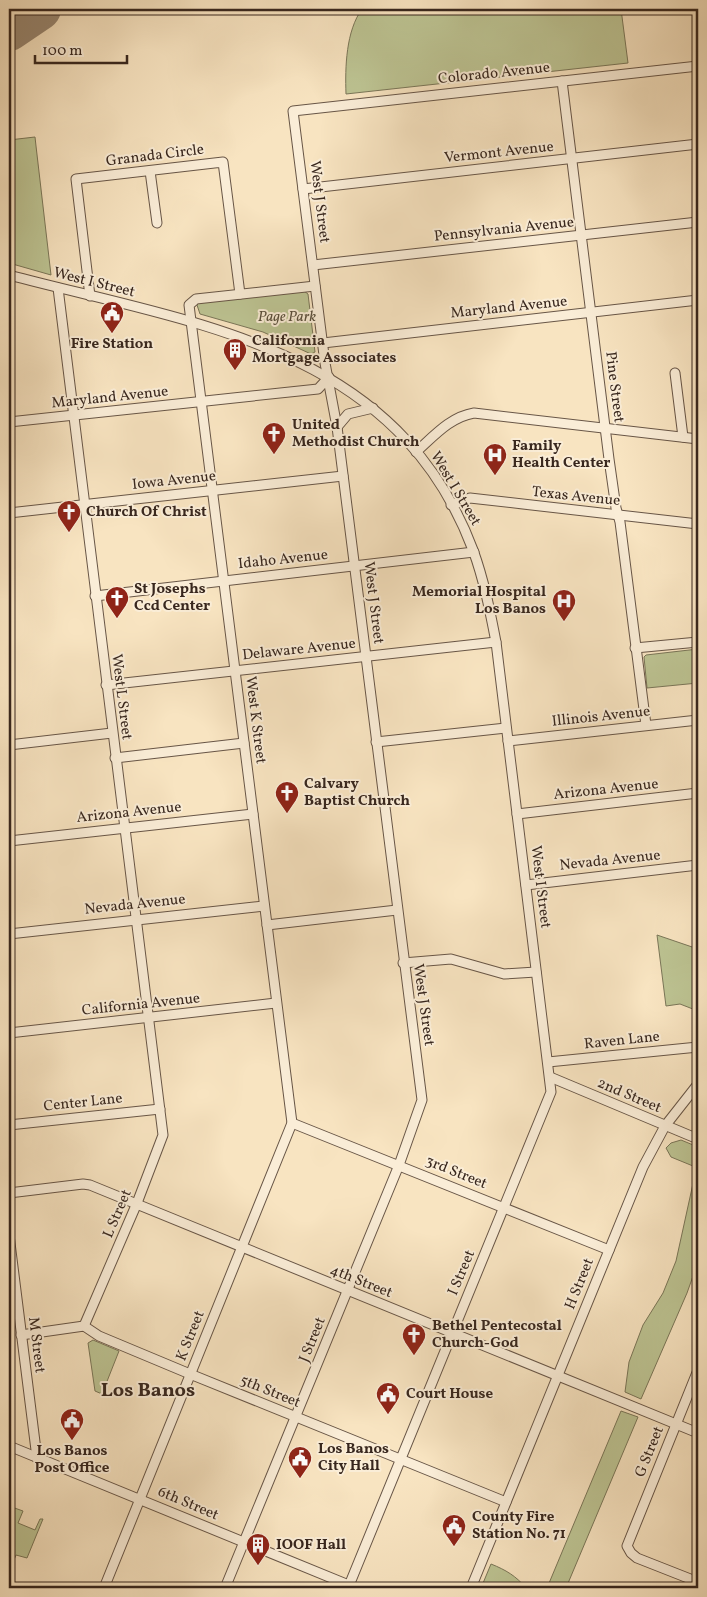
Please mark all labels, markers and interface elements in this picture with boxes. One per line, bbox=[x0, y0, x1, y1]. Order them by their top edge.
scale bar bbox=[35, 32, 128, 64]
text: 100 m bbox=[42, 41, 82, 62]
street label: Colorado Avenue bbox=[437, 58, 551, 90]
street label: Vermont Avenue bbox=[443, 137, 555, 169]
street label: Granada Circle bbox=[105, 140, 205, 172]
street label: West J Street bbox=[304, 160, 334, 244]
street label: Pennsylvania Avenue bbox=[433, 212, 575, 248]
street label: West I Street bbox=[51, 263, 137, 303]
street label: Maryland Avenue bbox=[450, 291, 568, 325]
public building icon: Fire Station bbox=[99, 300, 125, 334]
park label: Page Park bbox=[258, 307, 316, 328]
place label: California Mortgage Associates bbox=[252, 331, 396, 369]
place label: Fire Station bbox=[71, 334, 153, 355]
building icon: California Mortgage Associates bbox=[222, 337, 248, 371]
street label: Pine Street bbox=[599, 350, 629, 424]
street label: Maryland Avenue bbox=[51, 381, 169, 415]
place label: United Methodist Church bbox=[292, 415, 420, 453]
church icon: United Methodist Church bbox=[261, 421, 287, 455]
place label: Family Health Center bbox=[512, 436, 611, 474]
hospital icon: Family Health Center bbox=[482, 442, 508, 476]
street label: West I Street bbox=[425, 448, 485, 530]
street label: Iowa Avenue bbox=[131, 466, 217, 496]
street label: Texas Avenue bbox=[531, 482, 621, 512]
church icon: Church Of Christ bbox=[56, 499, 82, 533]
place label: Church Of Christ bbox=[86, 502, 207, 523]
street label: Idaho Avenue bbox=[237, 545, 329, 575]
street label: West J Street bbox=[358, 561, 388, 645]
place label: St Josephs Ccd Center bbox=[134, 579, 210, 617]
place label: Memorial Hospital Los Banos bbox=[412, 582, 546, 620]
church icon: St Josephs Ccd Center bbox=[104, 585, 130, 619]
hospital icon: Memorial Hospital Los Banos bbox=[551, 588, 577, 622]
street label: Delaware Avenue bbox=[241, 634, 357, 666]
street label: West L Street bbox=[105, 653, 137, 741]
street label: West K Street bbox=[239, 675, 271, 765]
street label: Illinois Avenue bbox=[551, 701, 651, 733]
place label: Calvary Baptist Church bbox=[304, 774, 410, 812]
street label: Arizona Avenue bbox=[553, 774, 659, 806]
church icon: Calvary Baptist Church bbox=[274, 780, 300, 814]
street label: Arizona Avenue bbox=[76, 797, 182, 829]
street label: West I Street bbox=[525, 844, 555, 930]
street label: Nevada Avenue bbox=[558, 845, 662, 877]
street label: Nevada Avenue bbox=[83, 889, 187, 921]
street label: West J Street bbox=[407, 962, 439, 1048]
street label: California Avenue bbox=[81, 988, 201, 1022]
street label: Raven Lane bbox=[583, 1027, 661, 1055]
street label: 2nd Street bbox=[594, 1073, 664, 1119]
street label: Center Lane bbox=[42, 1088, 124, 1118]
street label: 3rd Street bbox=[422, 1151, 490, 1195]
street label: L Street bbox=[98, 1187, 138, 1241]
street label: I Street bbox=[443, 1247, 481, 1299]
street label: H Street bbox=[560, 1255, 600, 1313]
street label: 4th Street bbox=[327, 1260, 395, 1304]
street label: K Street bbox=[171, 1308, 211, 1364]
street label: J Street bbox=[294, 1314, 332, 1366]
street label: M Street bbox=[22, 1316, 50, 1374]
place label: Bethel Pentecostal Church-God bbox=[432, 1316, 562, 1354]
church icon: Bethel Pentecostal Church-God bbox=[401, 1322, 427, 1356]
street label: 5th Street bbox=[237, 1370, 303, 1414]
district label: Los Banos bbox=[101, 1377, 195, 1405]
public building icon: Court House bbox=[375, 1381, 401, 1415]
place label: Court House bbox=[406, 1384, 493, 1405]
public building icon: Los Banos Post Office bbox=[59, 1407, 85, 1441]
street label: G Street bbox=[630, 1423, 670, 1481]
place label: Los Banos City Hall bbox=[318, 1439, 389, 1477]
place label: Los Banos Post Office bbox=[35, 1441, 110, 1479]
public building icon: Los Banos City Hall bbox=[287, 1445, 313, 1479]
street label: 6th Street bbox=[154, 1482, 222, 1526]
place label: County Fire Station No. 71 bbox=[472, 1507, 566, 1545]
public building icon: County Fire Station No. 71 bbox=[441, 1513, 467, 1547]
building icon: IOOF Hall bbox=[245, 1532, 271, 1566]
place label: IOOF Hall bbox=[276, 1535, 346, 1556]

